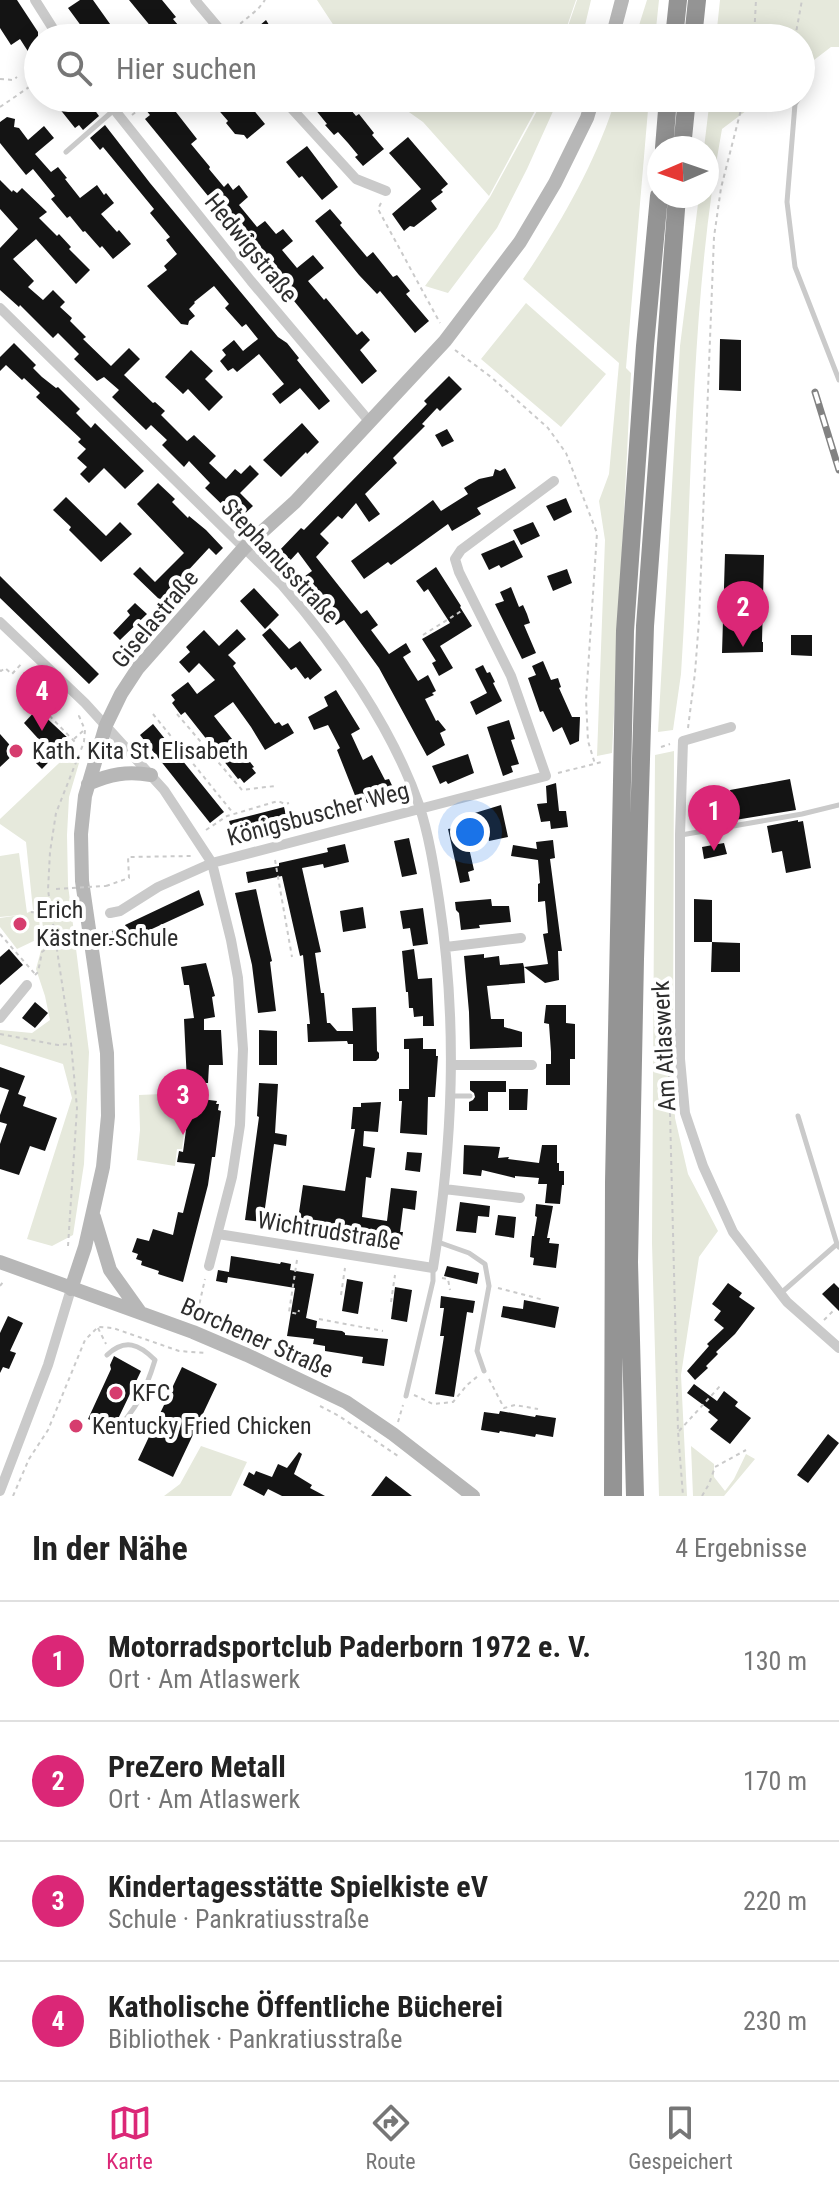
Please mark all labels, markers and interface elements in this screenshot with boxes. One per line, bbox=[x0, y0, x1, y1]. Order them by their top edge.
search box bbox=[24, 24, 815, 112]
icon: search bbox=[52, 46, 96, 90]
text: Hier suchen bbox=[116, 51, 257, 86]
north arrow bbox=[647, 136, 719, 208]
street label: Hedwigstraße bbox=[199, 188, 303, 308]
street label: Stephanusstraße bbox=[215, 493, 345, 629]
street label: Giselastraße bbox=[106, 564, 204, 674]
pin: 2 bbox=[717, 581, 769, 647]
pin: 4 bbox=[16, 665, 68, 731]
place label: Kath. Kita St. Elisabeth bbox=[32, 737, 248, 765]
marker: Kath. Kita St. Elisabeth bbox=[7, 742, 25, 760]
street label: Königsbuscher Weg bbox=[224, 776, 412, 852]
pin: 1 bbox=[688, 785, 740, 851]
your location bbox=[450, 812, 490, 852]
place label: Erich Kästner-Schule bbox=[36, 896, 178, 952]
marker: Erich Kästner-Schule bbox=[11, 915, 29, 933]
street label: Am Atlaswerk bbox=[647, 980, 681, 1112]
pin: 3 bbox=[157, 1069, 209, 1135]
street label: Wichtrudstraße bbox=[255, 1206, 403, 1256]
street label: Borchener Straße bbox=[177, 1292, 337, 1384]
place label: KFC bbox=[132, 1379, 170, 1407]
marker: KFC bbox=[107, 1384, 125, 1402]
place label: Kentucky Fried Chicken bbox=[92, 1412, 312, 1440]
marker: Kentucky Fried Chicken bbox=[67, 1417, 85, 1435]
text: In der Nähe bbox=[32, 1528, 188, 1568]
text: 4 Ergebnisse bbox=[675, 1533, 807, 1563]
text: Motorradsportclub Paderborn 1972 e. V. bbox=[108, 1629, 591, 1664]
text: 1 bbox=[51, 1646, 65, 1676]
text: 130 m bbox=[743, 1646, 807, 1676]
text: Ort · Am Atlaswerk bbox=[108, 1664, 300, 1694]
text: PreZero Metall bbox=[108, 1749, 286, 1784]
text: 2 bbox=[51, 1766, 65, 1796]
text: 170 m bbox=[743, 1766, 807, 1796]
text: Ort · Am Atlaswerk bbox=[108, 1784, 300, 1814]
text: Kindertagesstätte Spielkiste eV bbox=[108, 1869, 488, 1904]
text: 3 bbox=[51, 1886, 65, 1916]
text: 220 m bbox=[743, 1886, 807, 1916]
text: Schule · Pankratiusstraße bbox=[108, 1904, 369, 1934]
text: Katholische Öffentliche Bücherei bbox=[108, 1989, 503, 2024]
text: 4 bbox=[51, 2006, 65, 2036]
text: 230 m bbox=[743, 2006, 807, 2036]
text: Bibliothek · Pankratiusstraße bbox=[108, 2024, 403, 2054]
tab: Karte bbox=[106, 2101, 153, 2174]
tab: Route bbox=[366, 2101, 416, 2174]
tab: Gespeichert bbox=[628, 2101, 733, 2174]

